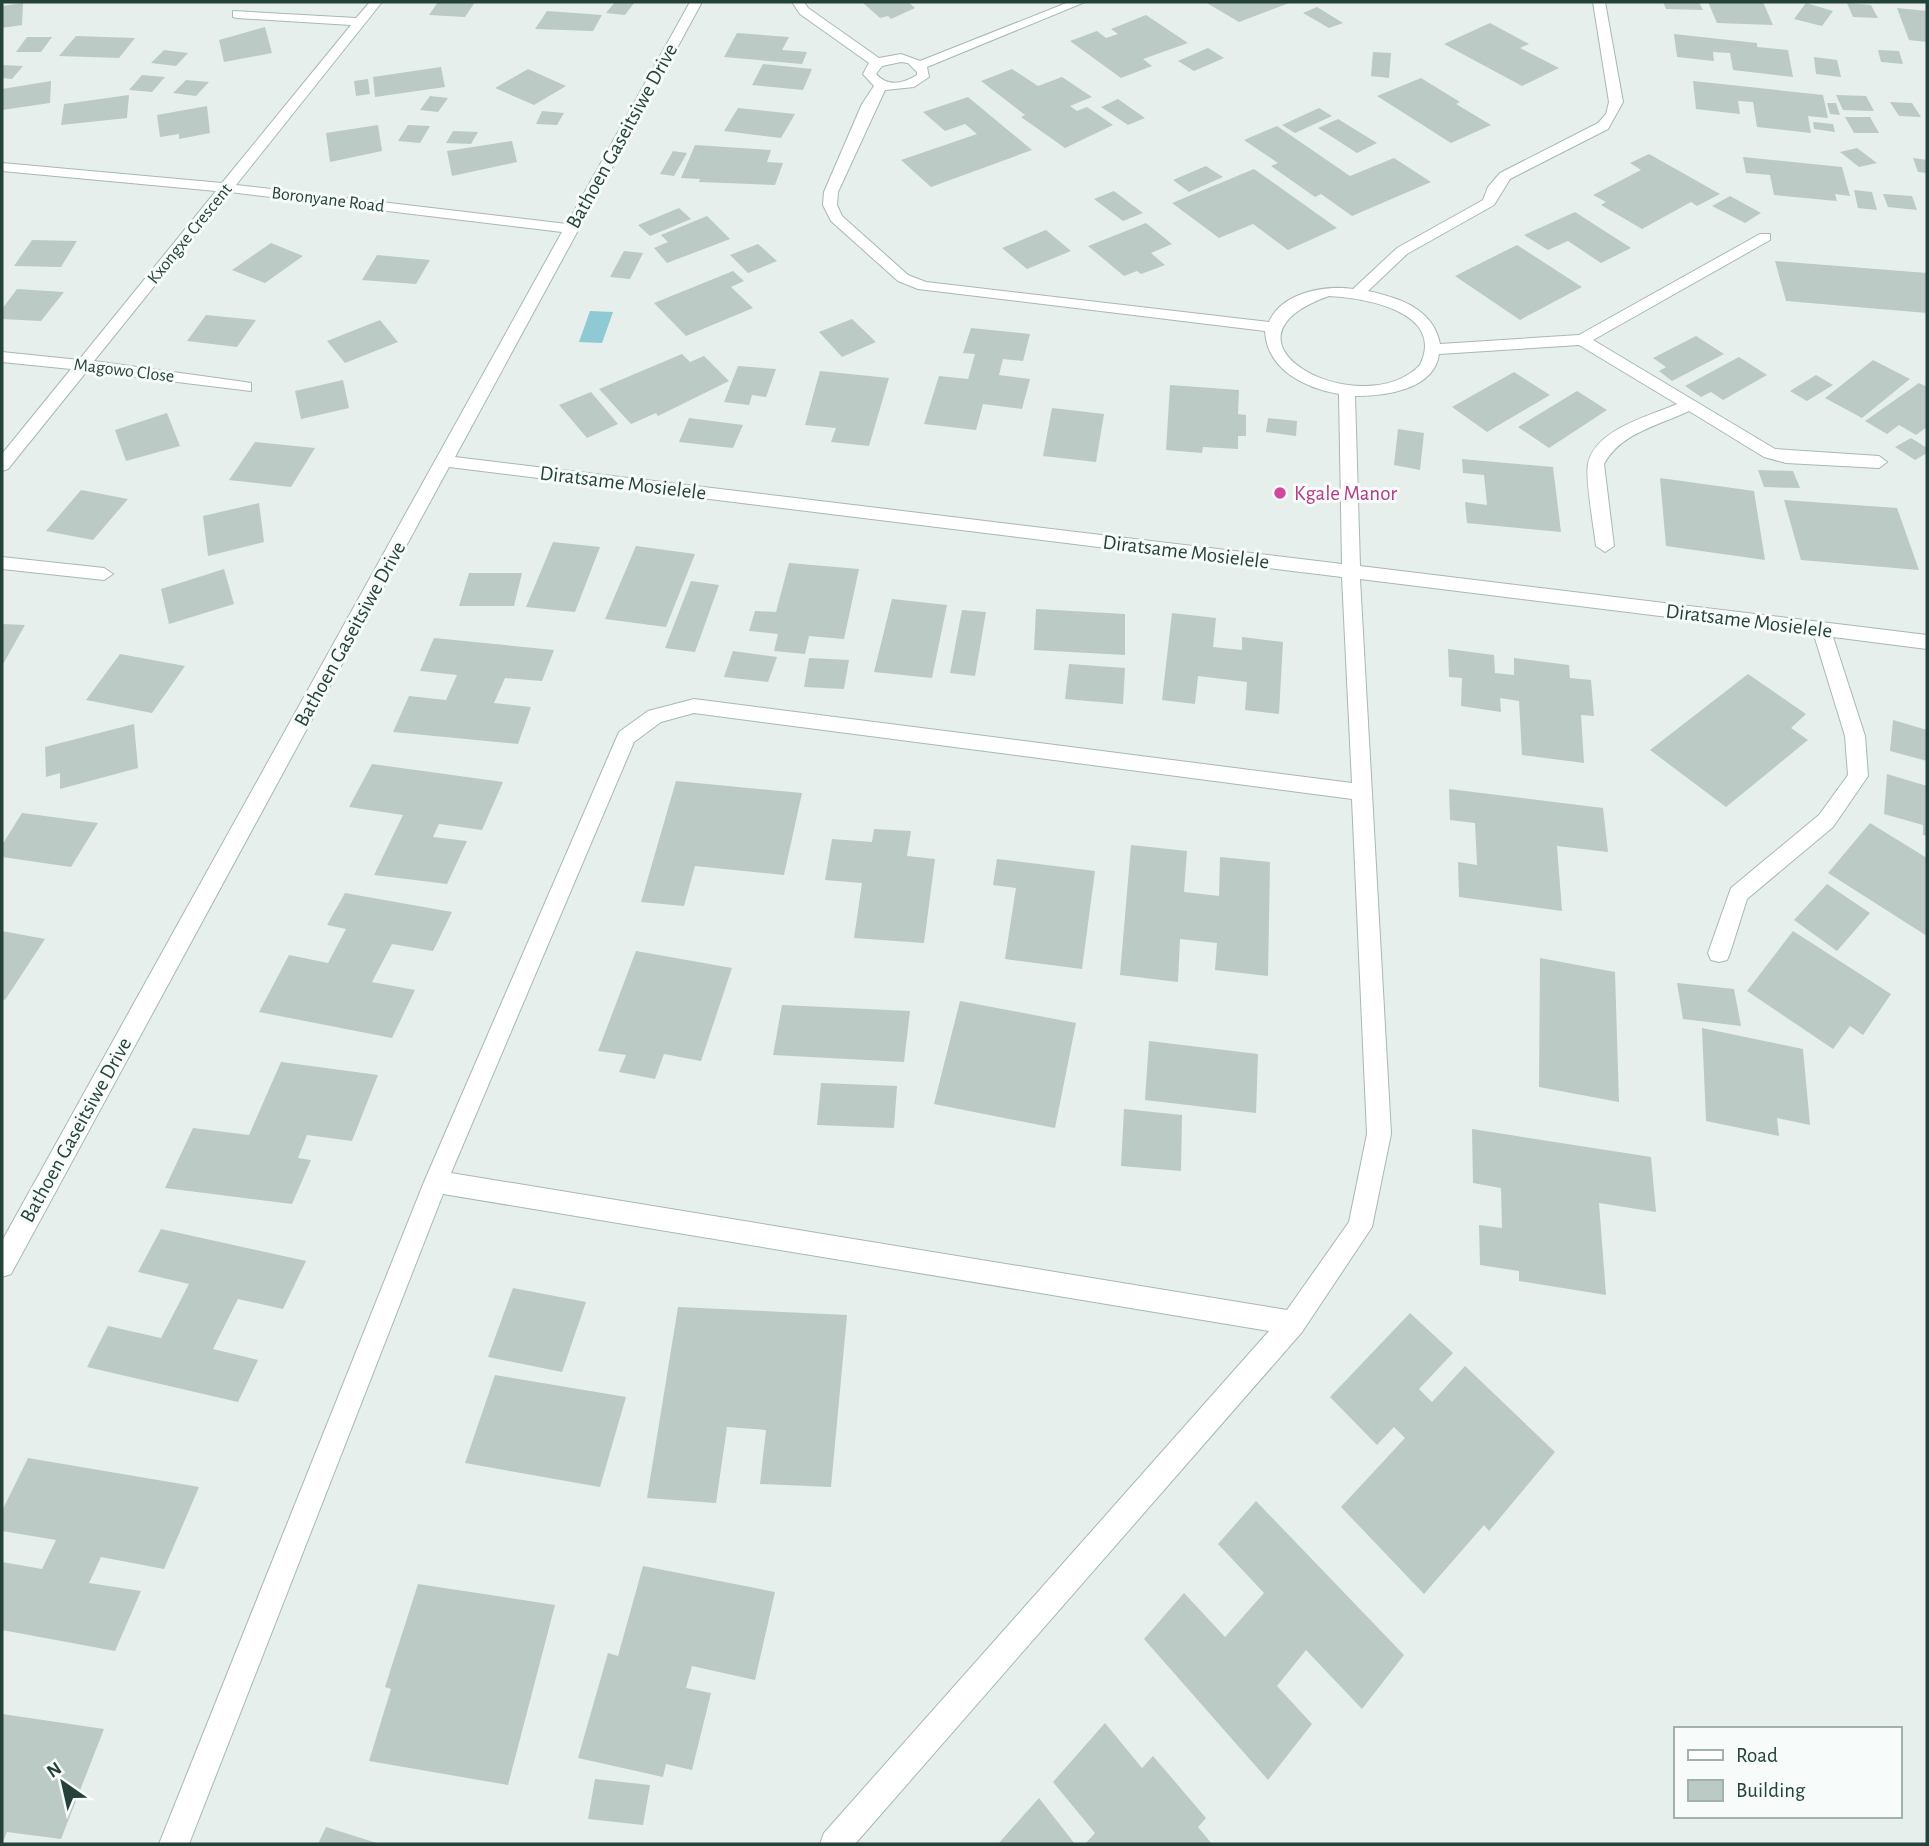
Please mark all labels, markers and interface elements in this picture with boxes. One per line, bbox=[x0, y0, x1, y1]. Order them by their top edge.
street label: Bathoen Gaseitsiwe Drive bbox=[562, 40, 682, 232]
street label: Kxongxe Crescent bbox=[144, 180, 236, 287]
street label: Boronyane Road bbox=[271, 184, 385, 216]
street label: Magowo Close bbox=[73, 356, 175, 386]
street label: Diratsame Mosielele bbox=[539, 462, 707, 504]
place label: Kgale Manor bbox=[1294, 483, 1397, 504]
marker: Kgale Manor bbox=[1272, 485, 1288, 501]
street label: Diratsame Mosielele bbox=[1102, 531, 1270, 573]
street label: Bathoen Gaseitsiwe Drive bbox=[290, 538, 410, 730]
street label: Diratsame Mosielele bbox=[1665, 600, 1833, 642]
street label: Bathoen Gaseitsiwe Drive bbox=[16, 1034, 136, 1226]
legend bbox=[1674, 1727, 1901, 1818]
text: Road bbox=[1736, 1745, 1778, 1766]
north arrow bbox=[28, 1748, 98, 1818]
text: N bbox=[44, 1759, 65, 1782]
text: Building bbox=[1736, 1780, 1806, 1801]

